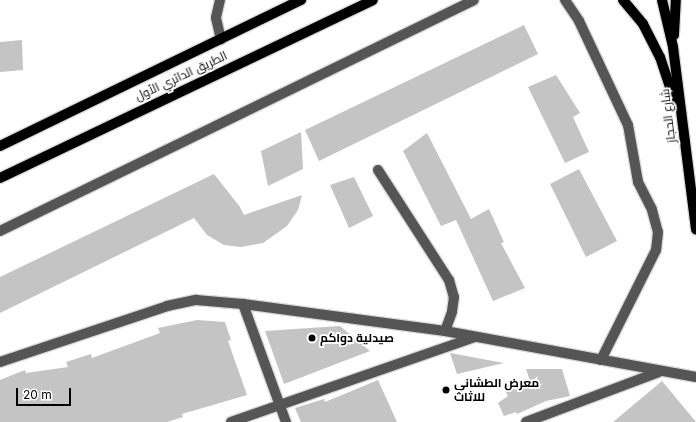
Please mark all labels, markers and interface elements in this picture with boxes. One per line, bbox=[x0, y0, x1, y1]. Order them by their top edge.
street label: الطريق الدائري الأول bbox=[133, 48, 229, 104]
street label: شارع الحجاز bbox=[658, 88, 678, 144]
place label: صيدلية دواكم bbox=[320, 331, 394, 345]
marker: صيدلية دواكم bbox=[307, 333, 317, 343]
place label: معرض الطشاني للاثاث bbox=[454, 376, 539, 404]
scale bar bbox=[18, 380, 73, 406]
marker: معرض الطشاني للاثاث bbox=[441, 385, 451, 395]
text: 20 m bbox=[23, 387, 52, 402]

